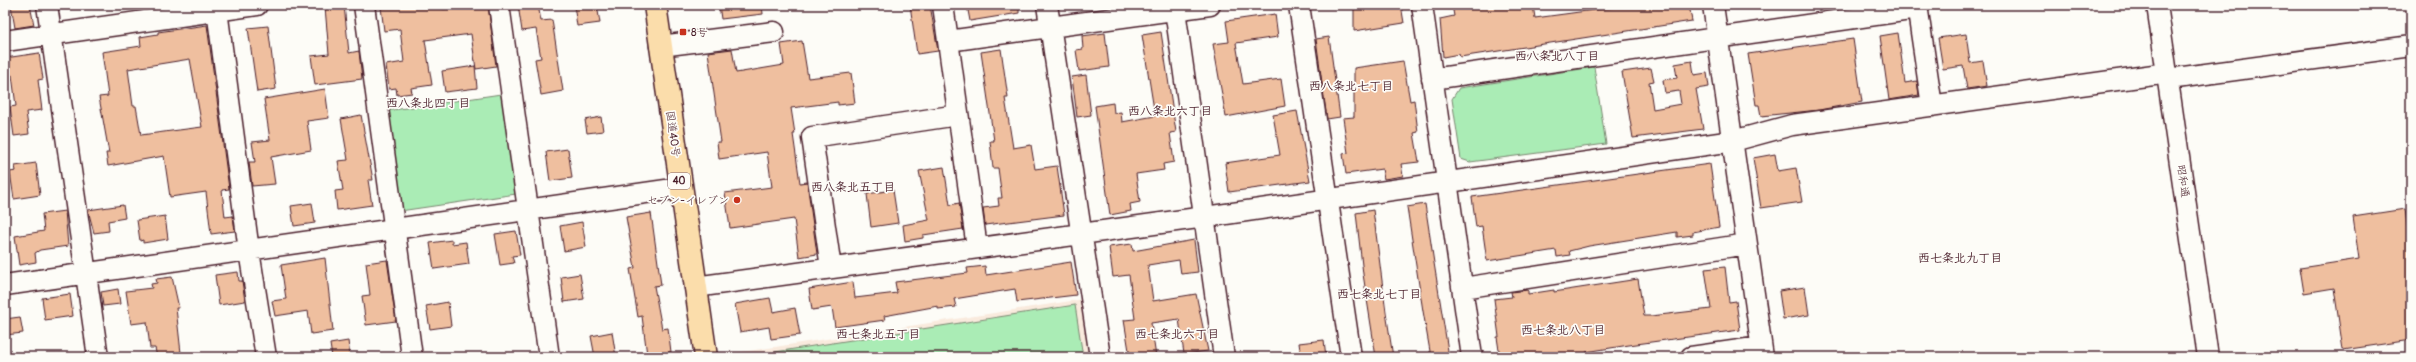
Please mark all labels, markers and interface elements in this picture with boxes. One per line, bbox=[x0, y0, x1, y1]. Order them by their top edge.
place label: 8号 bbox=[691, 26, 708, 39]
marker: 8号 bbox=[678, 27, 688, 37]
district label: 西八条北八丁目 bbox=[1515, 49, 1599, 64]
district label: 西八条北七丁目 bbox=[1309, 79, 1393, 94]
district label: 西八条北四丁目 bbox=[386, 96, 470, 111]
district label: 西八条北六丁目 bbox=[1128, 104, 1212, 119]
street label: 国道40号 bbox=[663, 110, 683, 158]
street label: 昭和通 bbox=[2174, 164, 2192, 198]
road number: 40 bbox=[668, 173, 690, 189]
district label: 西八条北五丁目 bbox=[811, 180, 895, 195]
place label: セブン-イレブン bbox=[647, 194, 729, 207]
marker: セブン-イレブン bbox=[732, 195, 742, 205]
district label: 西七条北九丁目 bbox=[1918, 251, 2002, 266]
district label: 西七条北七丁目 bbox=[1337, 287, 1421, 302]
district label: 西七条北八丁目 bbox=[1521, 323, 1605, 338]
district label: 西七条北五丁目 bbox=[836, 327, 920, 342]
district label: 西七条北六丁目 bbox=[1135, 327, 1219, 342]

